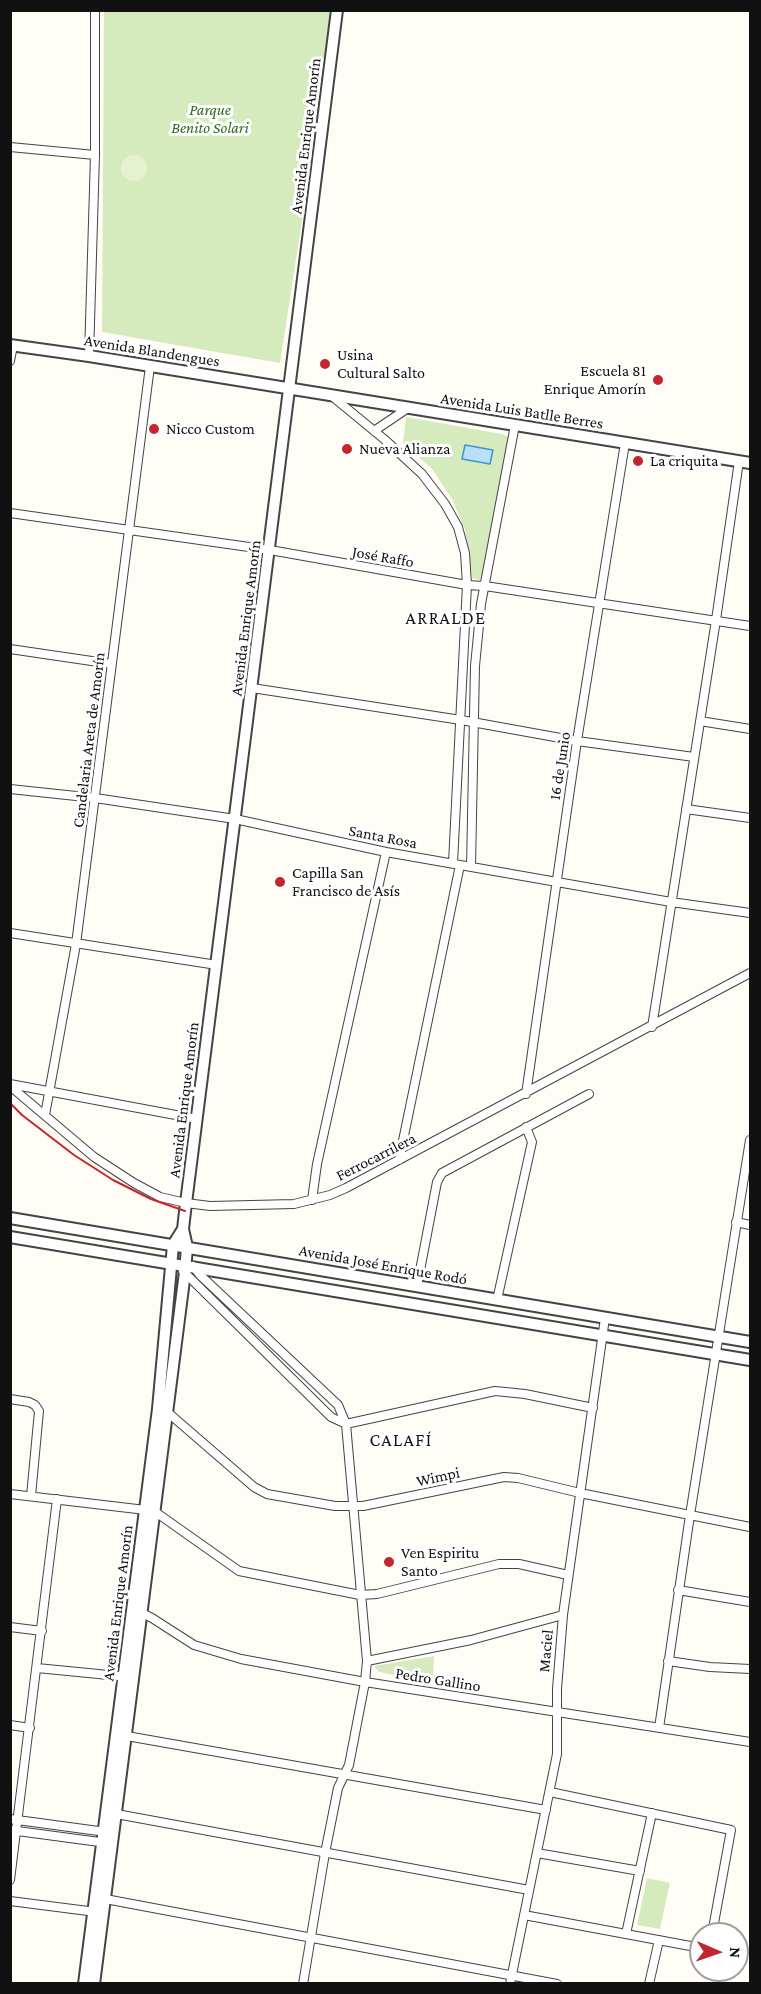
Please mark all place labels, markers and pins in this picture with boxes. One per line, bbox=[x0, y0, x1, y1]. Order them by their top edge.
place label: Usina Cultural Salto bbox=[337, 345, 425, 383]
marker: Usina Cultural Salto bbox=[318, 357, 332, 371]
place label: Escuela 81 Enrique Amorín bbox=[544, 361, 646, 399]
marker: Escuela 81 Enrique Amorín bbox=[651, 373, 665, 387]
place label: Nicco Custom bbox=[166, 419, 255, 439]
marker: Nicco Custom bbox=[147, 422, 161, 436]
place label: Nueva Alianza bbox=[359, 439, 450, 459]
marker: Nueva Alianza bbox=[340, 442, 354, 456]
place label: La criquita bbox=[650, 451, 718, 471]
marker: La criquita bbox=[631, 454, 645, 468]
place label: Capilla San Francisco de Asís bbox=[292, 863, 400, 901]
marker: Capilla San Francisco de Asís bbox=[273, 875, 287, 889]
place label: Ven Espiritu Santo bbox=[401, 1543, 479, 1581]
marker: Ven Espiritu Santo bbox=[382, 1555, 396, 1569]

